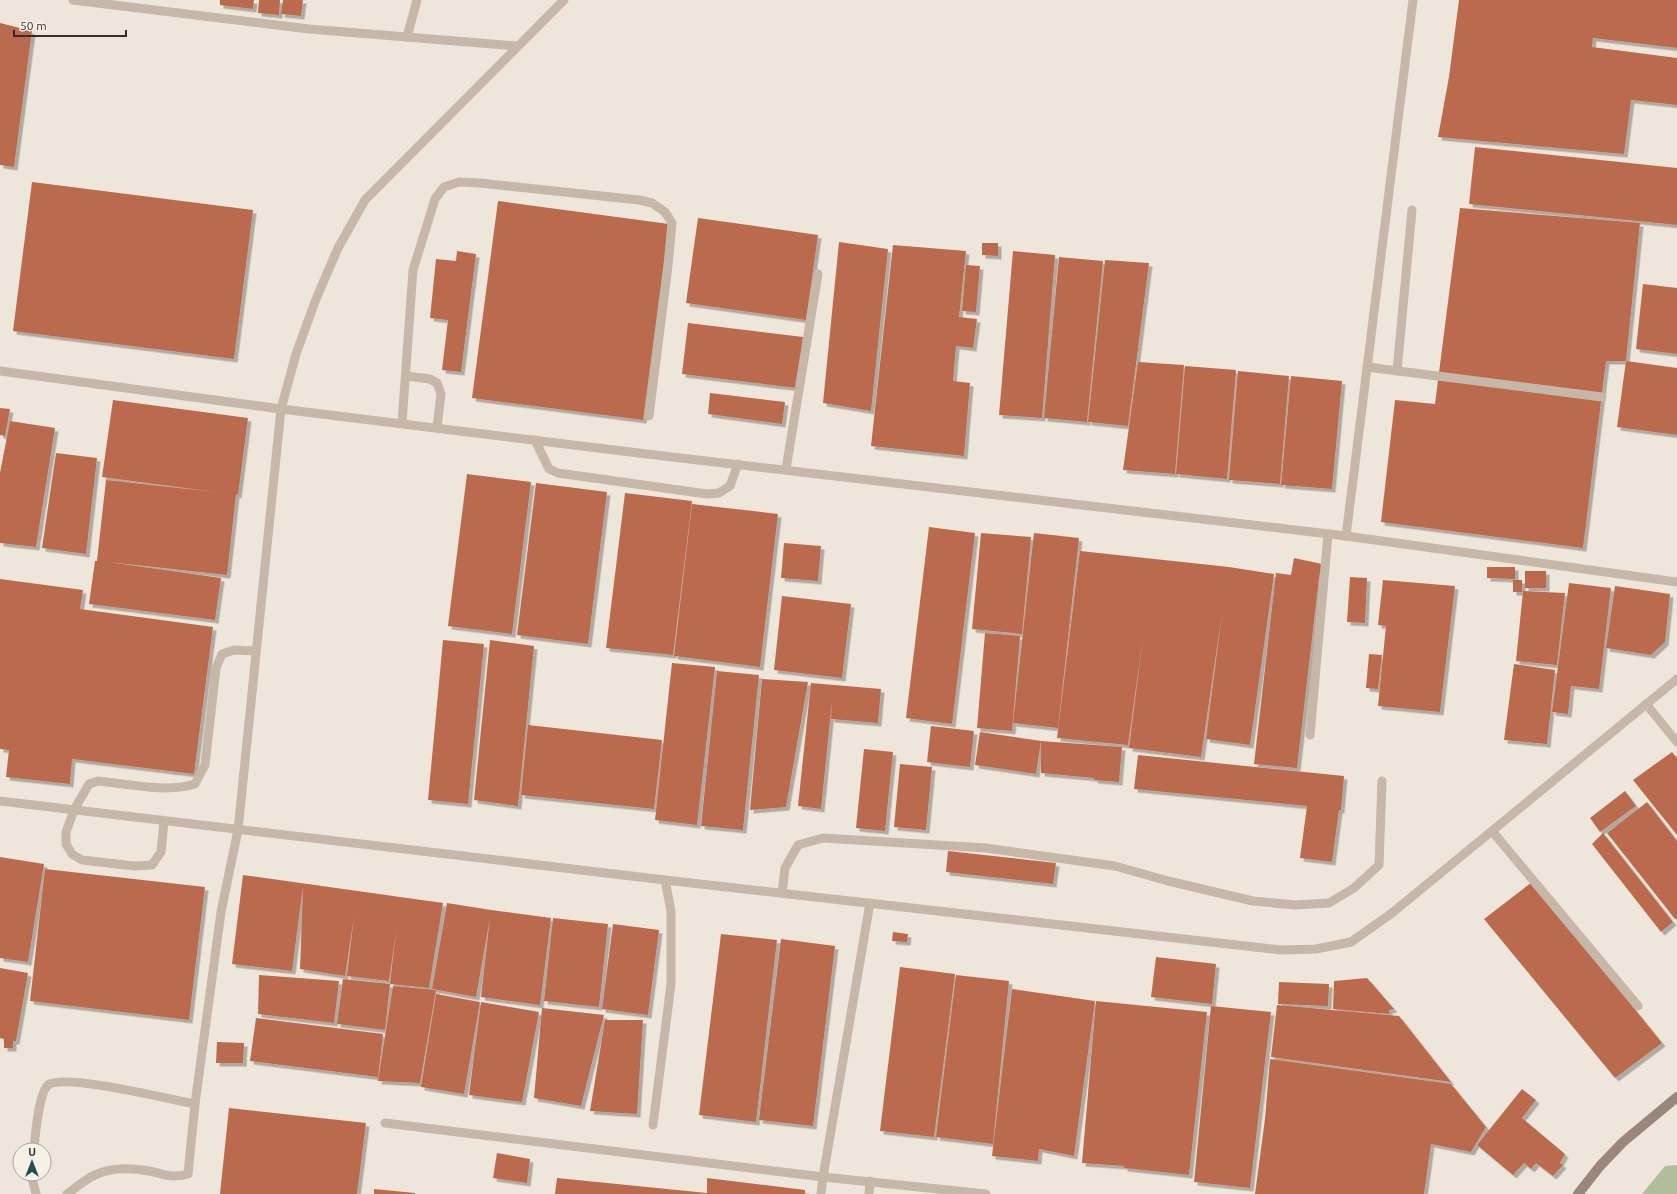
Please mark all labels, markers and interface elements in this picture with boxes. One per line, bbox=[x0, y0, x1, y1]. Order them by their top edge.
scale bar bbox=[14, 12, 126, 38]
text: 50 m bbox=[20, 19, 47, 32]
north arrow bbox=[12, 1142, 52, 1182]
text: U bbox=[28, 1146, 36, 1158]

